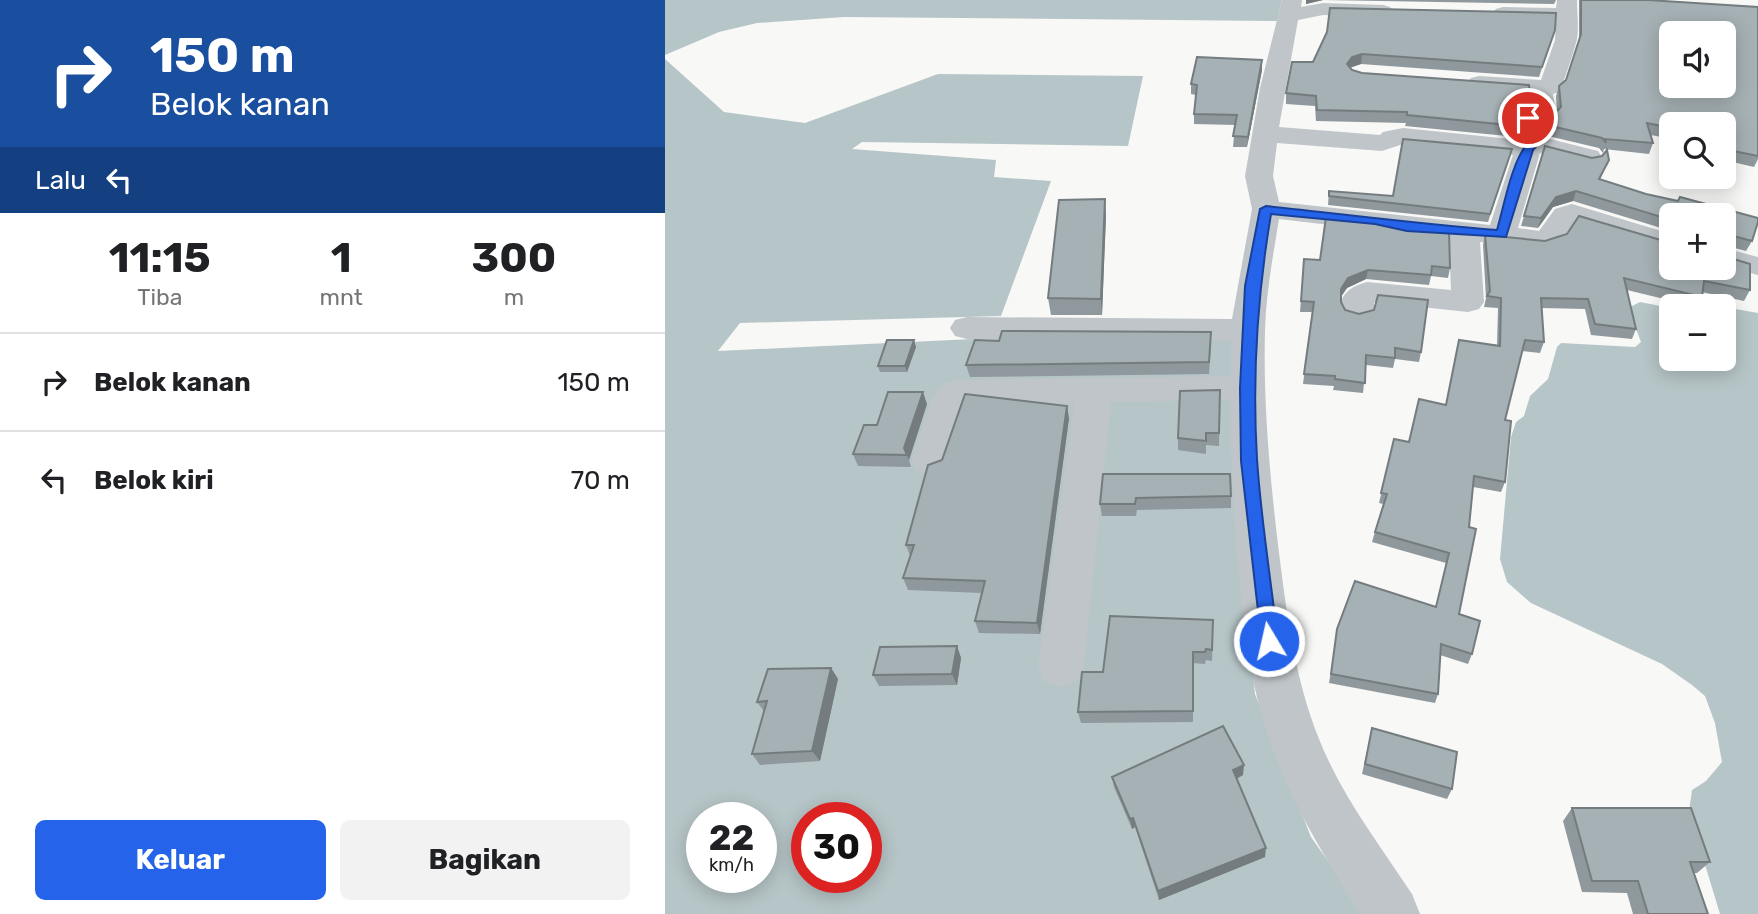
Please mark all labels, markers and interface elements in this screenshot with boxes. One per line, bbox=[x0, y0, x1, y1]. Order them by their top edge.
map controls bbox=[1659, 21, 1736, 371]
button: sound bbox=[1659, 21, 1736, 98]
text: 150 m bbox=[150, 26, 295, 84]
icon: right bbox=[35, 28, 126, 119]
text: Belok kanan bbox=[150, 85, 330, 123]
pin bbox=[1498, 88, 1558, 148]
icon: arrive bbox=[1509, 99, 1547, 137]
button: search bbox=[1659, 112, 1736, 189]
icon: left bbox=[100, 161, 138, 199]
text: Lalu bbox=[35, 165, 86, 196]
button: + bbox=[1659, 203, 1736, 280]
text: 11:15 bbox=[109, 233, 211, 283]
text: 1 bbox=[331, 233, 352, 283]
text: 300 bbox=[471, 233, 556, 283]
text: Tiba bbox=[137, 283, 182, 311]
text: mnt bbox=[320, 283, 363, 311]
text: m bbox=[504, 283, 524, 311]
button: − bbox=[1659, 294, 1736, 371]
icon: right bbox=[35, 363, 73, 401]
text: Belok kanan bbox=[94, 367, 251, 398]
text: 150 m bbox=[557, 367, 630, 398]
icon: left bbox=[35, 461, 73, 499]
text: Belok kiri bbox=[94, 465, 214, 496]
text: 70 m bbox=[571, 465, 630, 496]
position arrow bbox=[1232, 604, 1306, 678]
speed limit sign: 30 bbox=[791, 802, 882, 893]
text: 22 bbox=[709, 817, 754, 859]
button: Keluar bbox=[35, 820, 326, 900]
button: Bagikan bbox=[340, 820, 630, 900]
text: km/h bbox=[709, 854, 754, 876]

